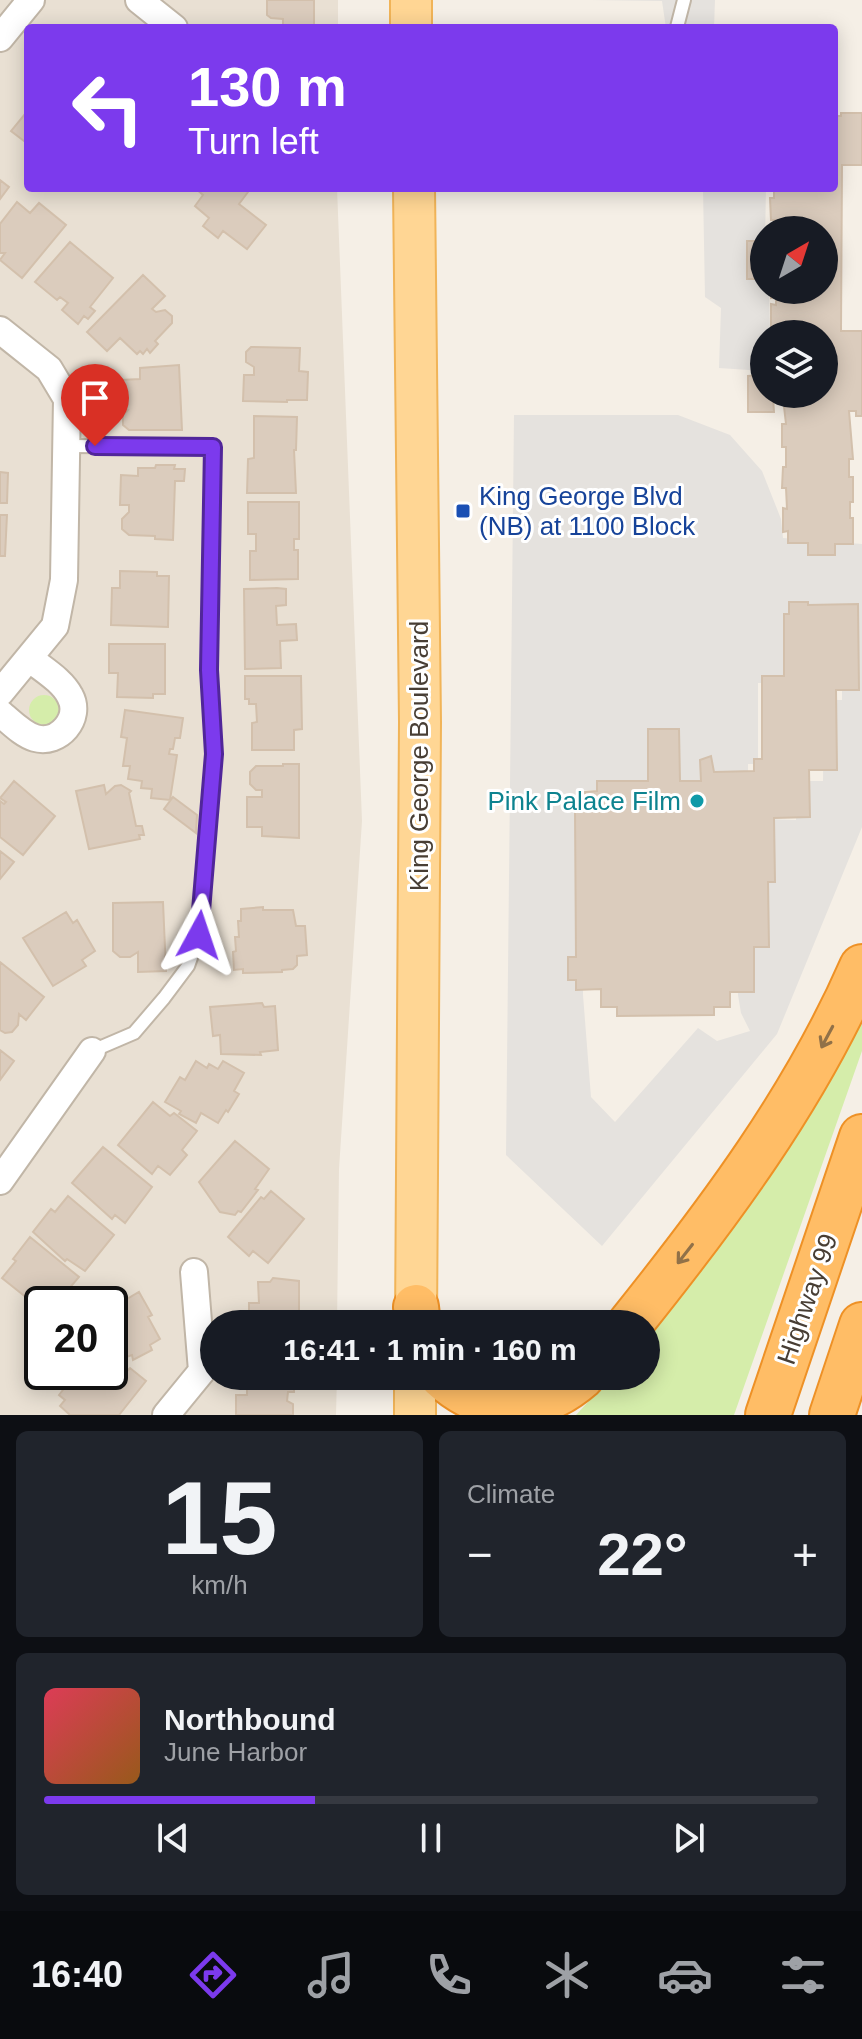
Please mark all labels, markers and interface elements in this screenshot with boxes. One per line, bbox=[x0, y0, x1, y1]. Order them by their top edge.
text: 130 m bbox=[188, 55, 347, 118]
icon: left bbox=[56, 56, 160, 160]
text: Turn left bbox=[188, 121, 319, 162]
north arrow bbox=[750, 216, 838, 304]
map controls bbox=[750, 216, 838, 408]
button: layers bbox=[750, 320, 838, 408]
pin bbox=[61, 364, 129, 446]
icon: arrive bbox=[73, 376, 117, 420]
place label: King George Blvd (NB) at 1100 Block bbox=[479, 481, 696, 541]
marker: King George Blvd (NB) at 1100 Block bbox=[454, 502, 472, 520]
street label: King George Boulevard bbox=[404, 621, 434, 891]
place label: Pink Palace Film bbox=[487, 786, 681, 816]
marker: Pink Palace Film bbox=[688, 792, 706, 810]
position arrow bbox=[157, 893, 241, 977]
one-way arrow bbox=[819, 1025, 835, 1049]
street label: Highway 99 bbox=[771, 1230, 843, 1368]
one-way arrow bbox=[676, 1243, 693, 1264]
speed limit sign: 20 bbox=[24, 1286, 128, 1390]
text: 16:41 · 1 min · 160 m bbox=[283, 1333, 577, 1366]
text: 15 bbox=[162, 1460, 277, 1576]
text: Climate bbox=[467, 1479, 555, 1509]
text: 22° bbox=[597, 1521, 688, 1588]
text: − bbox=[467, 1530, 493, 1579]
text: + bbox=[792, 1530, 818, 1579]
text: km/h bbox=[191, 1570, 248, 1600]
text: Northbound bbox=[164, 1703, 336, 1736]
text: June Harbor bbox=[164, 1737, 307, 1767]
icon: previous bbox=[151, 1816, 195, 1860]
icon: pause bbox=[409, 1816, 453, 1860]
icon: next bbox=[667, 1816, 711, 1860]
icon: directions bbox=[185, 1947, 241, 2003]
icon: music bbox=[303, 1947, 359, 2003]
icon: phone bbox=[421, 1947, 477, 2003]
icon: climate bbox=[539, 1947, 595, 2003]
icon: car bbox=[657, 1947, 713, 2003]
icon: filters bbox=[775, 1947, 831, 2003]
text: 16:40 bbox=[31, 1954, 123, 1995]

